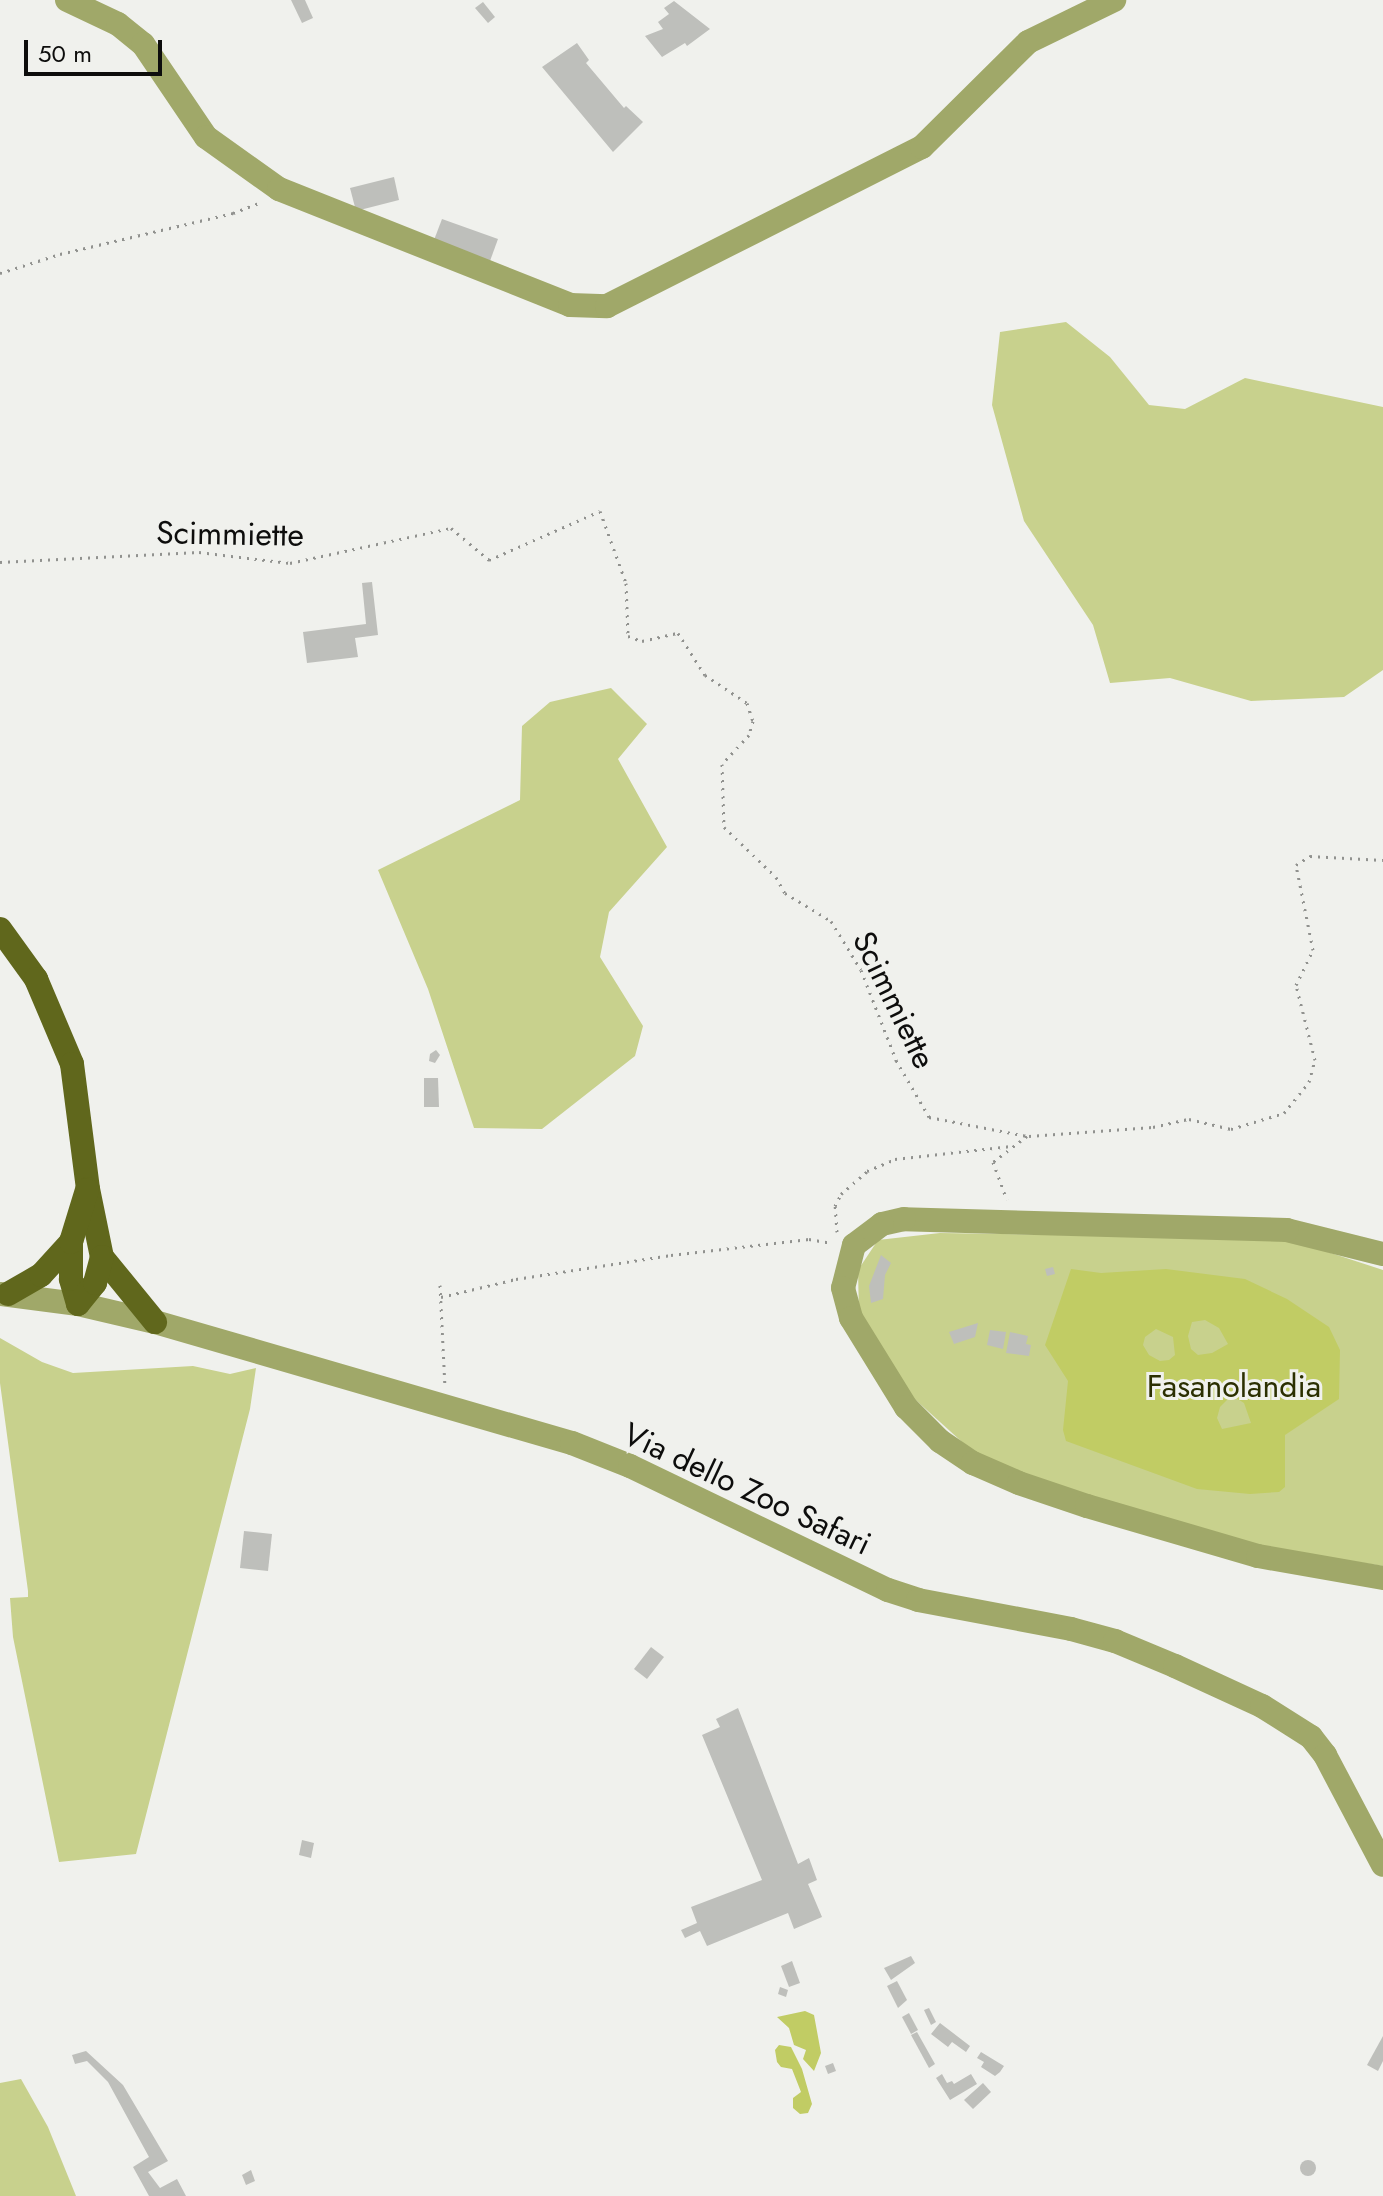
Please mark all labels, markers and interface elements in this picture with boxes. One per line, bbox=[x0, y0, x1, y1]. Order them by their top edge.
scale bar bbox=[28, 24, 166, 74]
text: 50 m bbox=[38, 36, 92, 71]
street label: Scimmiette bbox=[156, 514, 304, 554]
street label: Scimmiette bbox=[844, 925, 944, 1075]
park label: Fasanolandia bbox=[1147, 1367, 1321, 1405]
street label: Via dello Zoo Safari bbox=[617, 1415, 877, 1563]

